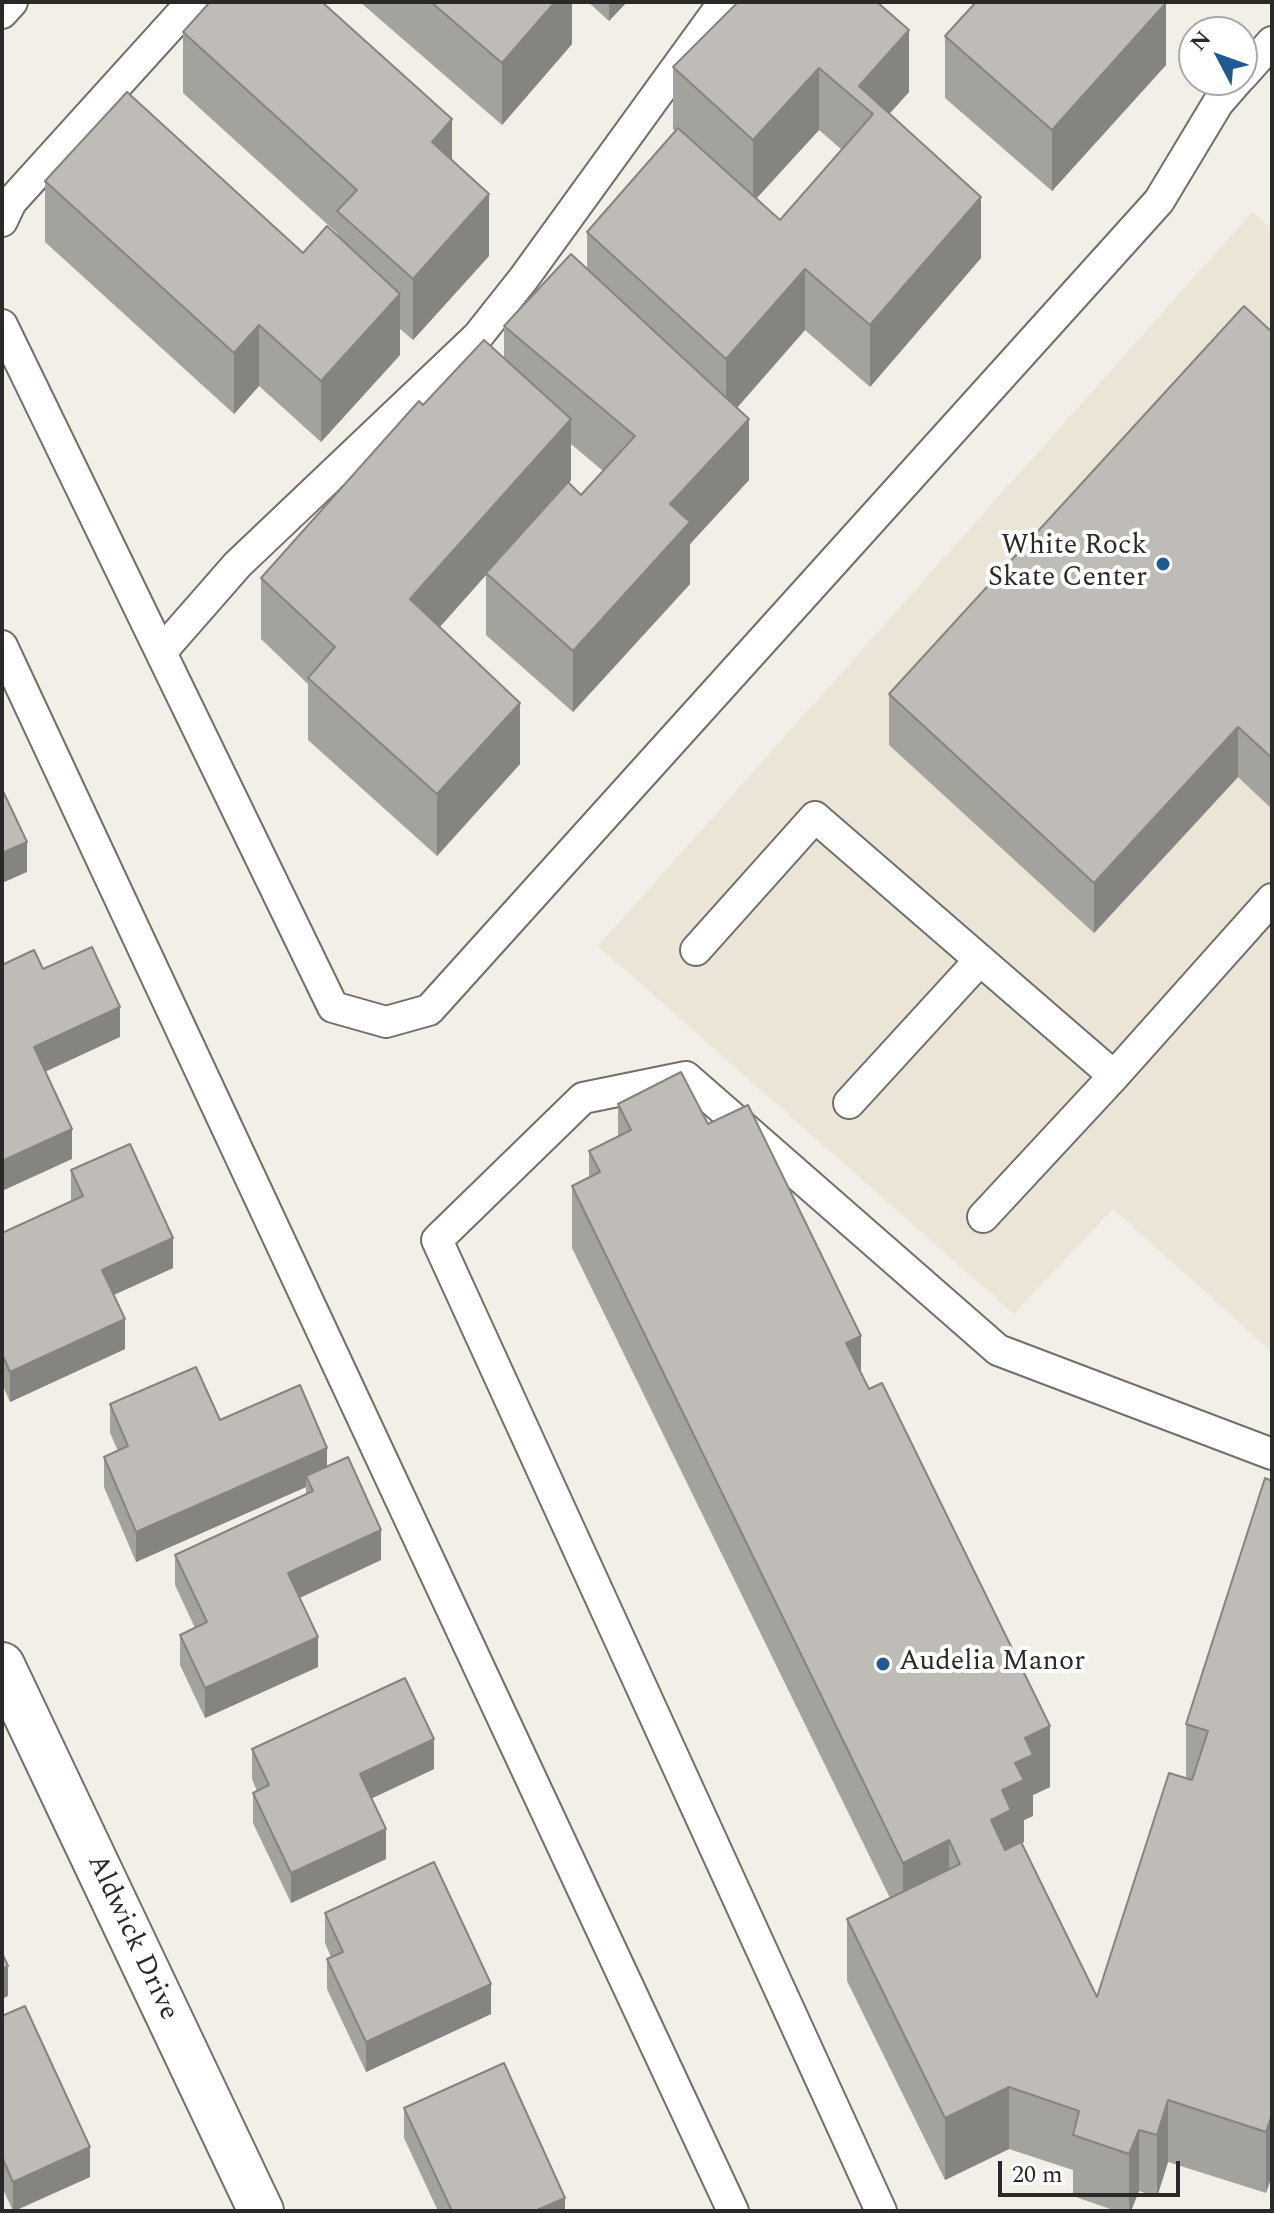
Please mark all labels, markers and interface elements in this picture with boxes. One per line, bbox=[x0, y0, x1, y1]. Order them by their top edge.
north arrow bbox=[1178, 16, 1258, 96]
text: N bbox=[1183, 24, 1219, 59]
place label: White Rock Skate Center bbox=[988, 531, 1147, 597]
marker: White Rock Skate Center bbox=[1154, 555, 1172, 573]
place label: Audelia Manor bbox=[899, 1647, 1085, 1681]
marker: Audelia Manor bbox=[874, 1655, 892, 1673]
street label: Aldwick Drive bbox=[78, 1850, 184, 2026]
scale bar bbox=[1002, 2145, 1184, 2195]
text: 20 m bbox=[1012, 2157, 1063, 2193]

